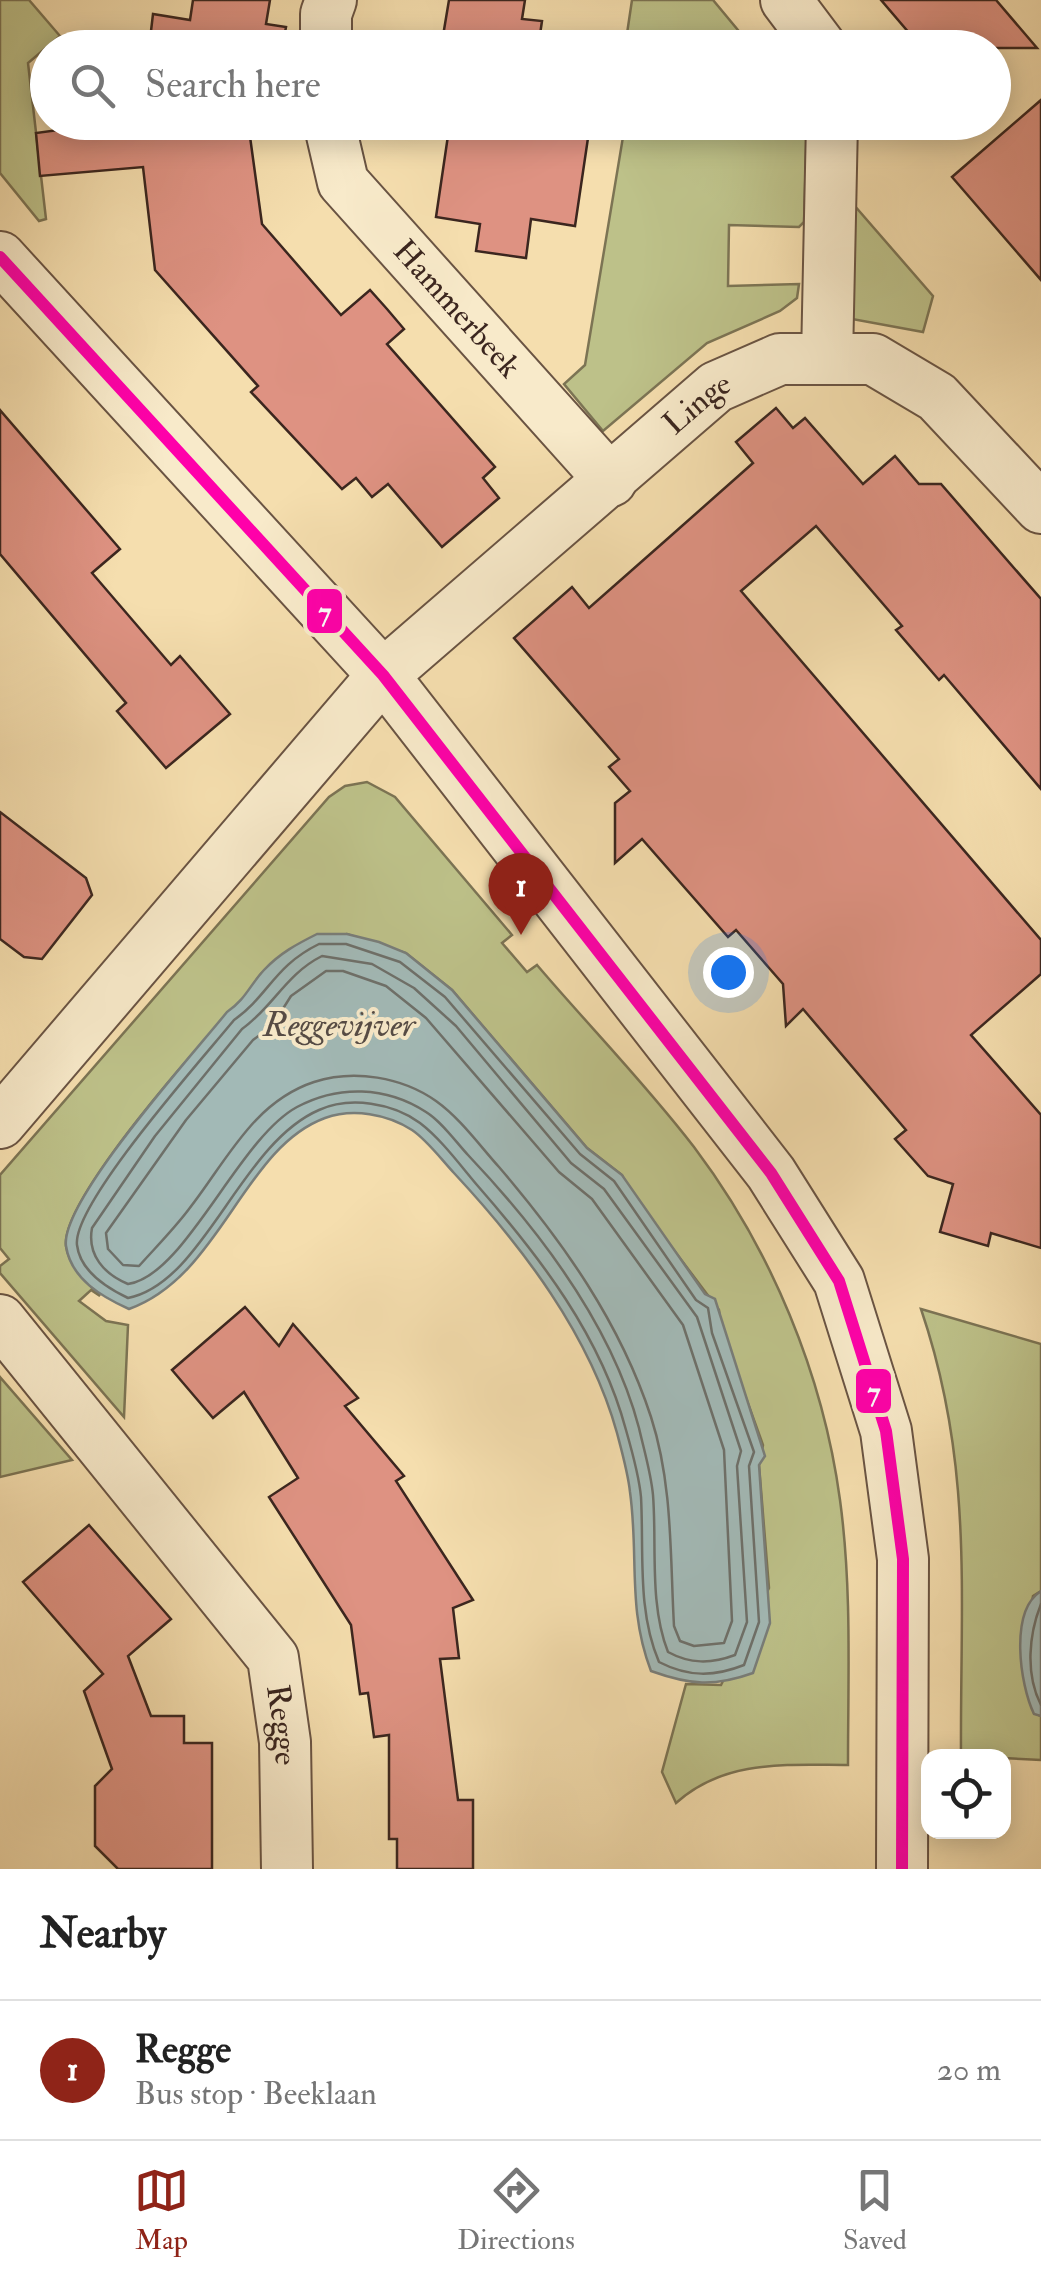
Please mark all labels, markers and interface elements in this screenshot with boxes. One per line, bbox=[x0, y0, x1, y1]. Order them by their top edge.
search box bbox=[30, 30, 1011, 140]
icon: search bbox=[65, 58, 120, 113]
text: Search here bbox=[145, 61, 321, 109]
street label: Hammerbeek bbox=[384, 231, 529, 386]
street label: Linge bbox=[655, 363, 737, 444]
line badge: 7 bbox=[305, 587, 344, 635]
text: 7 bbox=[319, 595, 332, 630]
pin: 1 bbox=[488, 852, 554, 935]
your location bbox=[703, 947, 754, 998]
water label: Reggevijver bbox=[262, 1003, 417, 1047]
line badge: 7 bbox=[854, 1367, 893, 1415]
text: 7 bbox=[868, 1375, 881, 1410]
street label: Regge bbox=[257, 1682, 305, 1765]
map controls bbox=[921, 1749, 1011, 1839]
button: locate bbox=[921, 1749, 1011, 1839]
text: Nearby bbox=[40, 1908, 166, 1960]
text: Regge bbox=[135, 2026, 231, 2074]
text: 1 bbox=[67, 2050, 78, 2090]
text: 20 m bbox=[937, 2050, 1001, 2090]
text: Bus stop · Beeklaan bbox=[135, 2074, 377, 2114]
tab: Map bbox=[134, 2163, 189, 2258]
tab: Directions bbox=[457, 2163, 575, 2258]
tab: Saved bbox=[843, 2163, 907, 2258]

